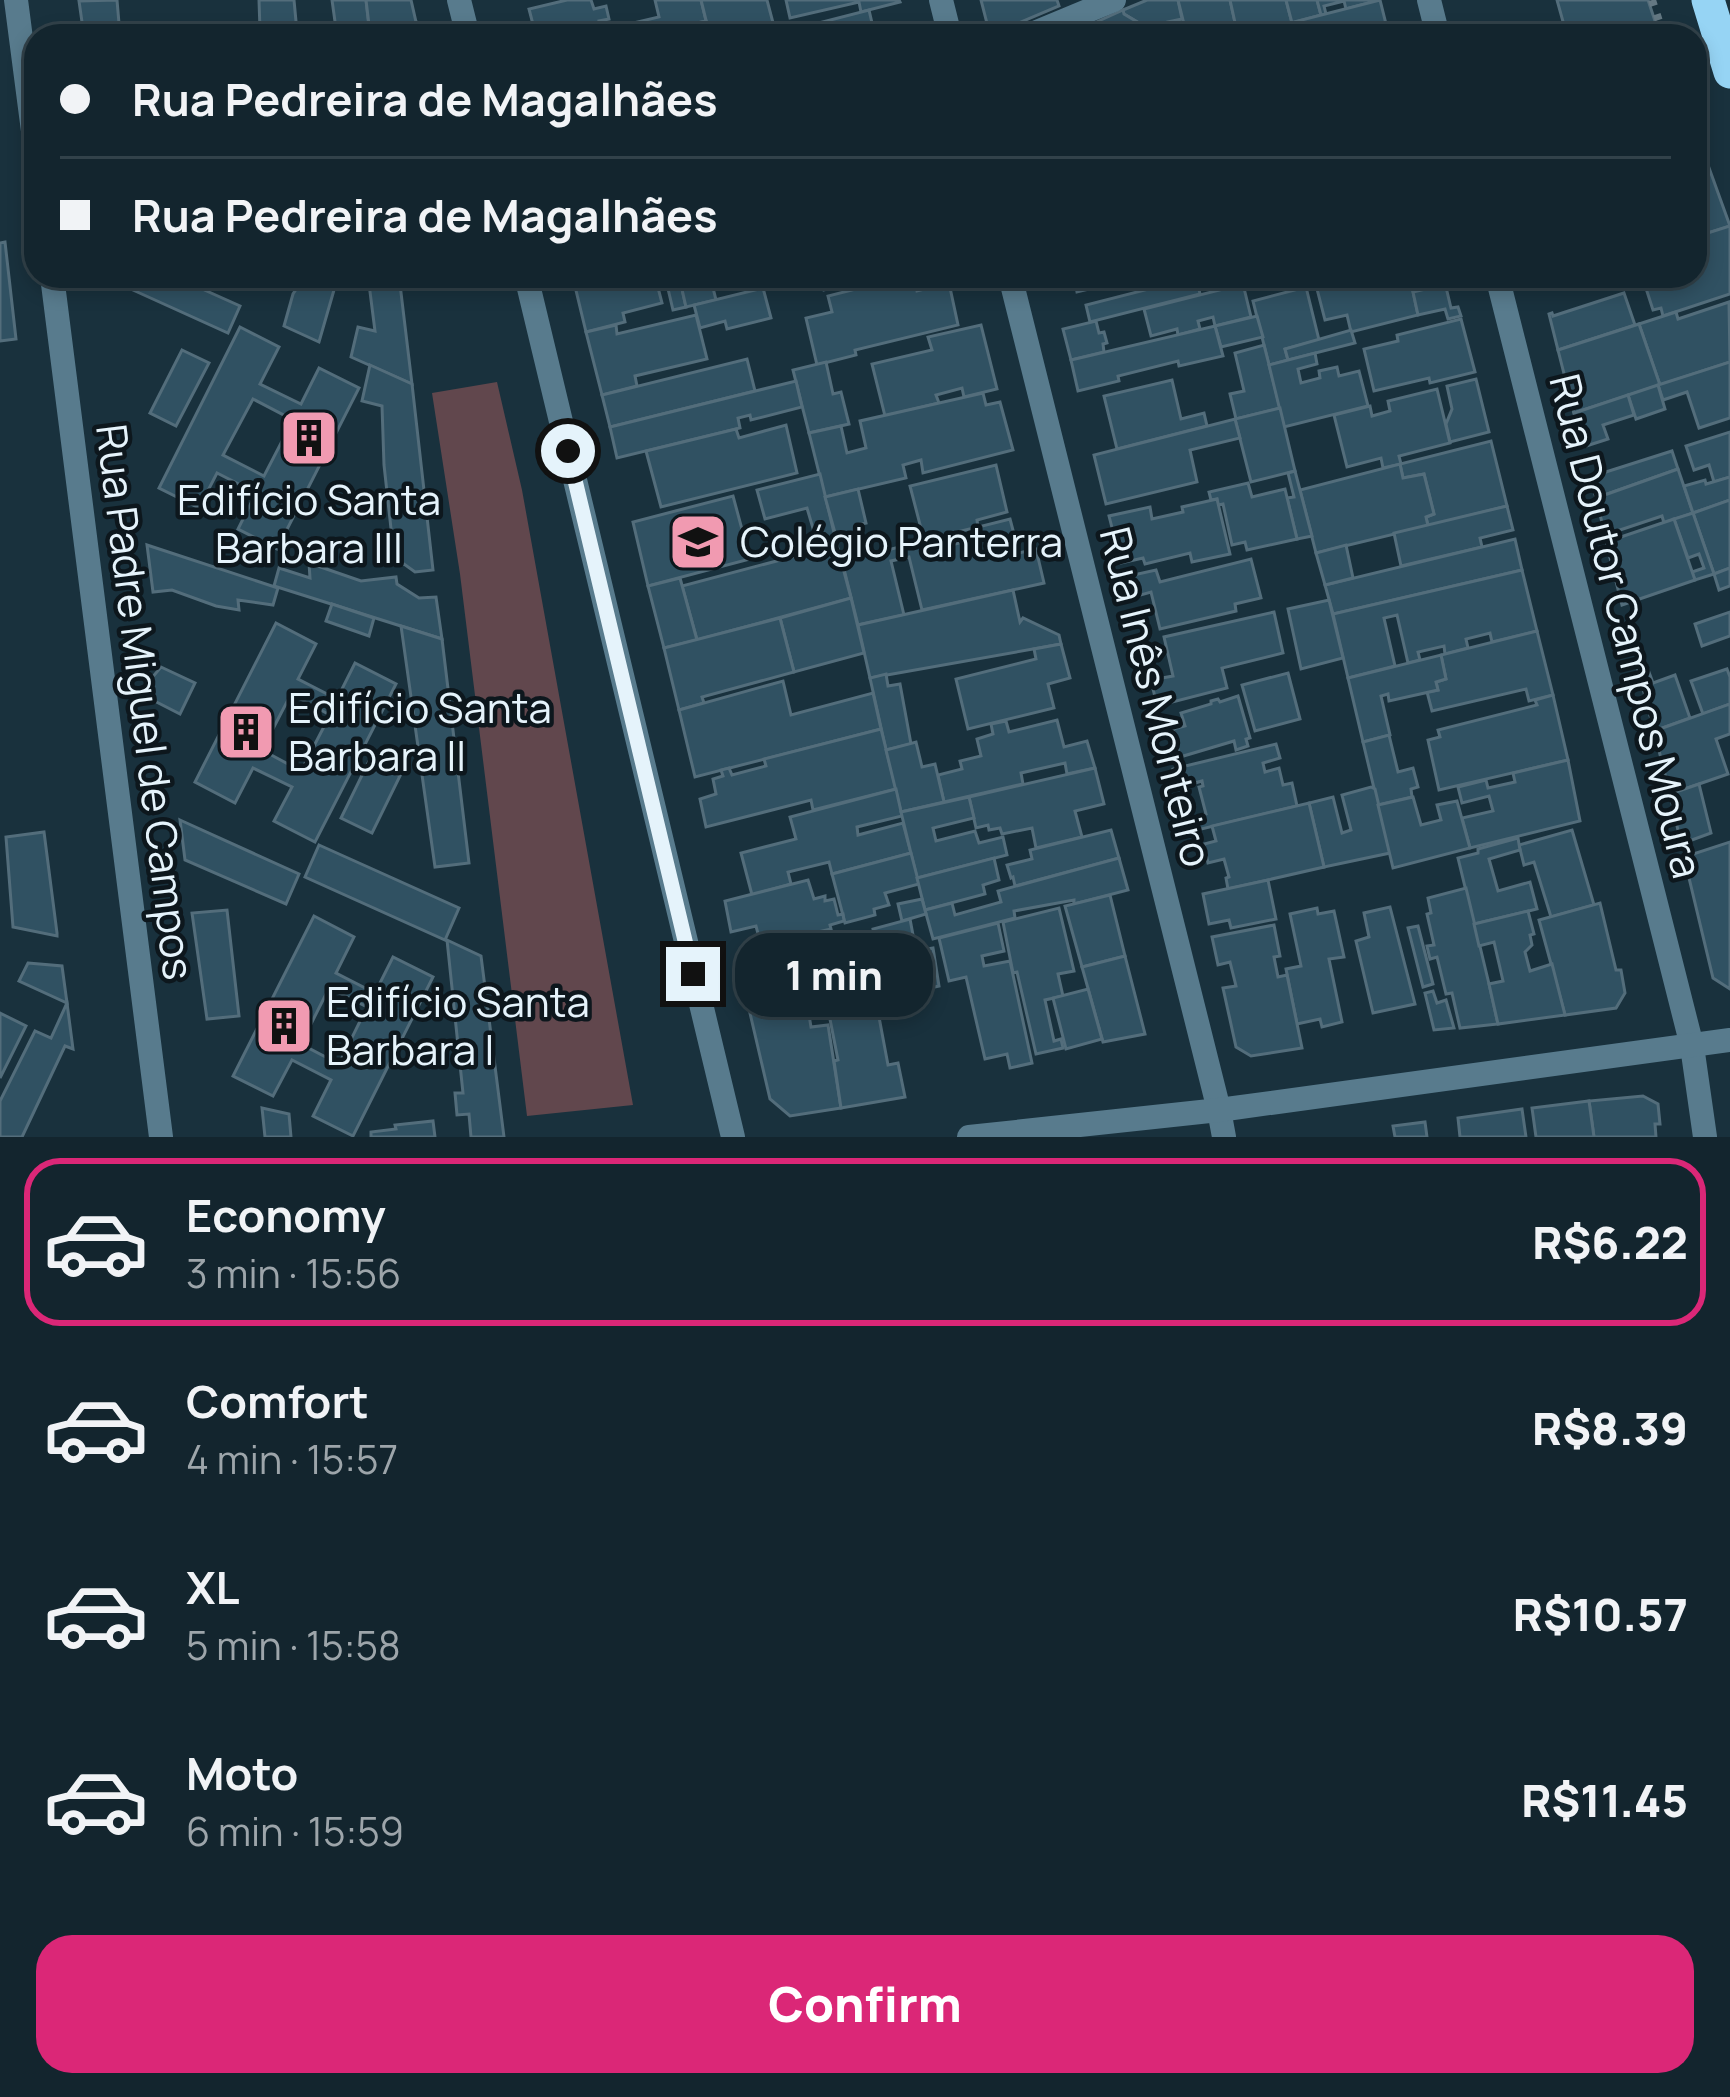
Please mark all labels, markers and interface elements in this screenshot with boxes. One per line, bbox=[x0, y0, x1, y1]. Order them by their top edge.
text: Rua Pedreira de Magalhães bbox=[132, 68, 718, 130]
text: Rua Pedreira de Magalhães bbox=[132, 184, 718, 246]
street label: Rua Doutor Campos Moura bbox=[1536, 368, 1718, 884]
building icon: Edifício Santa Barbara III bbox=[278, 407, 340, 469]
street label: Rua Padre Miguel de Campos bbox=[83, 421, 209, 983]
route start bbox=[541, 424, 595, 478]
place label: Edifício Santa Barbara III bbox=[177, 470, 441, 576]
school or university icon: Colégio Panterra bbox=[667, 511, 729, 573]
place label: Colégio Panterra bbox=[740, 512, 1063, 570]
street label: Rua Inês Monteiro bbox=[1087, 521, 1227, 873]
place label: Edifício Santa Barbara II bbox=[288, 678, 552, 784]
building icon: Edifício Santa Barbara II bbox=[215, 701, 277, 763]
callout: 1 min bbox=[735, 932, 933, 1016]
route end bbox=[666, 947, 720, 1001]
text: 1 min bbox=[785, 948, 883, 1002]
place label: Edifício Santa Barbara I bbox=[326, 972, 590, 1078]
building icon: Edifício Santa Barbara I bbox=[253, 995, 315, 1057]
text: Economy bbox=[186, 1184, 386, 1246]
icon: car bbox=[42, 1188, 150, 1296]
text: R$6.22 bbox=[1532, 1211, 1688, 1273]
text: 3 min · 15:56 bbox=[186, 1246, 401, 1300]
text: Comfort bbox=[186, 1370, 369, 1432]
icon: car bbox=[42, 1374, 150, 1482]
text: R$8.39 bbox=[1532, 1397, 1688, 1459]
text: 4 min · 15:57 bbox=[186, 1432, 398, 1486]
text: XL bbox=[186, 1556, 240, 1618]
icon: car bbox=[42, 1560, 150, 1668]
text: R$10.57 bbox=[1513, 1583, 1688, 1645]
text: 5 min · 15:58 bbox=[186, 1618, 401, 1672]
text: Moto bbox=[186, 1742, 298, 1804]
icon: car bbox=[42, 1746, 150, 1854]
text: R$11.45 bbox=[1521, 1769, 1688, 1831]
text: 6 min · 15:59 bbox=[186, 1804, 404, 1858]
button: Confirm bbox=[36, 1935, 1694, 2073]

